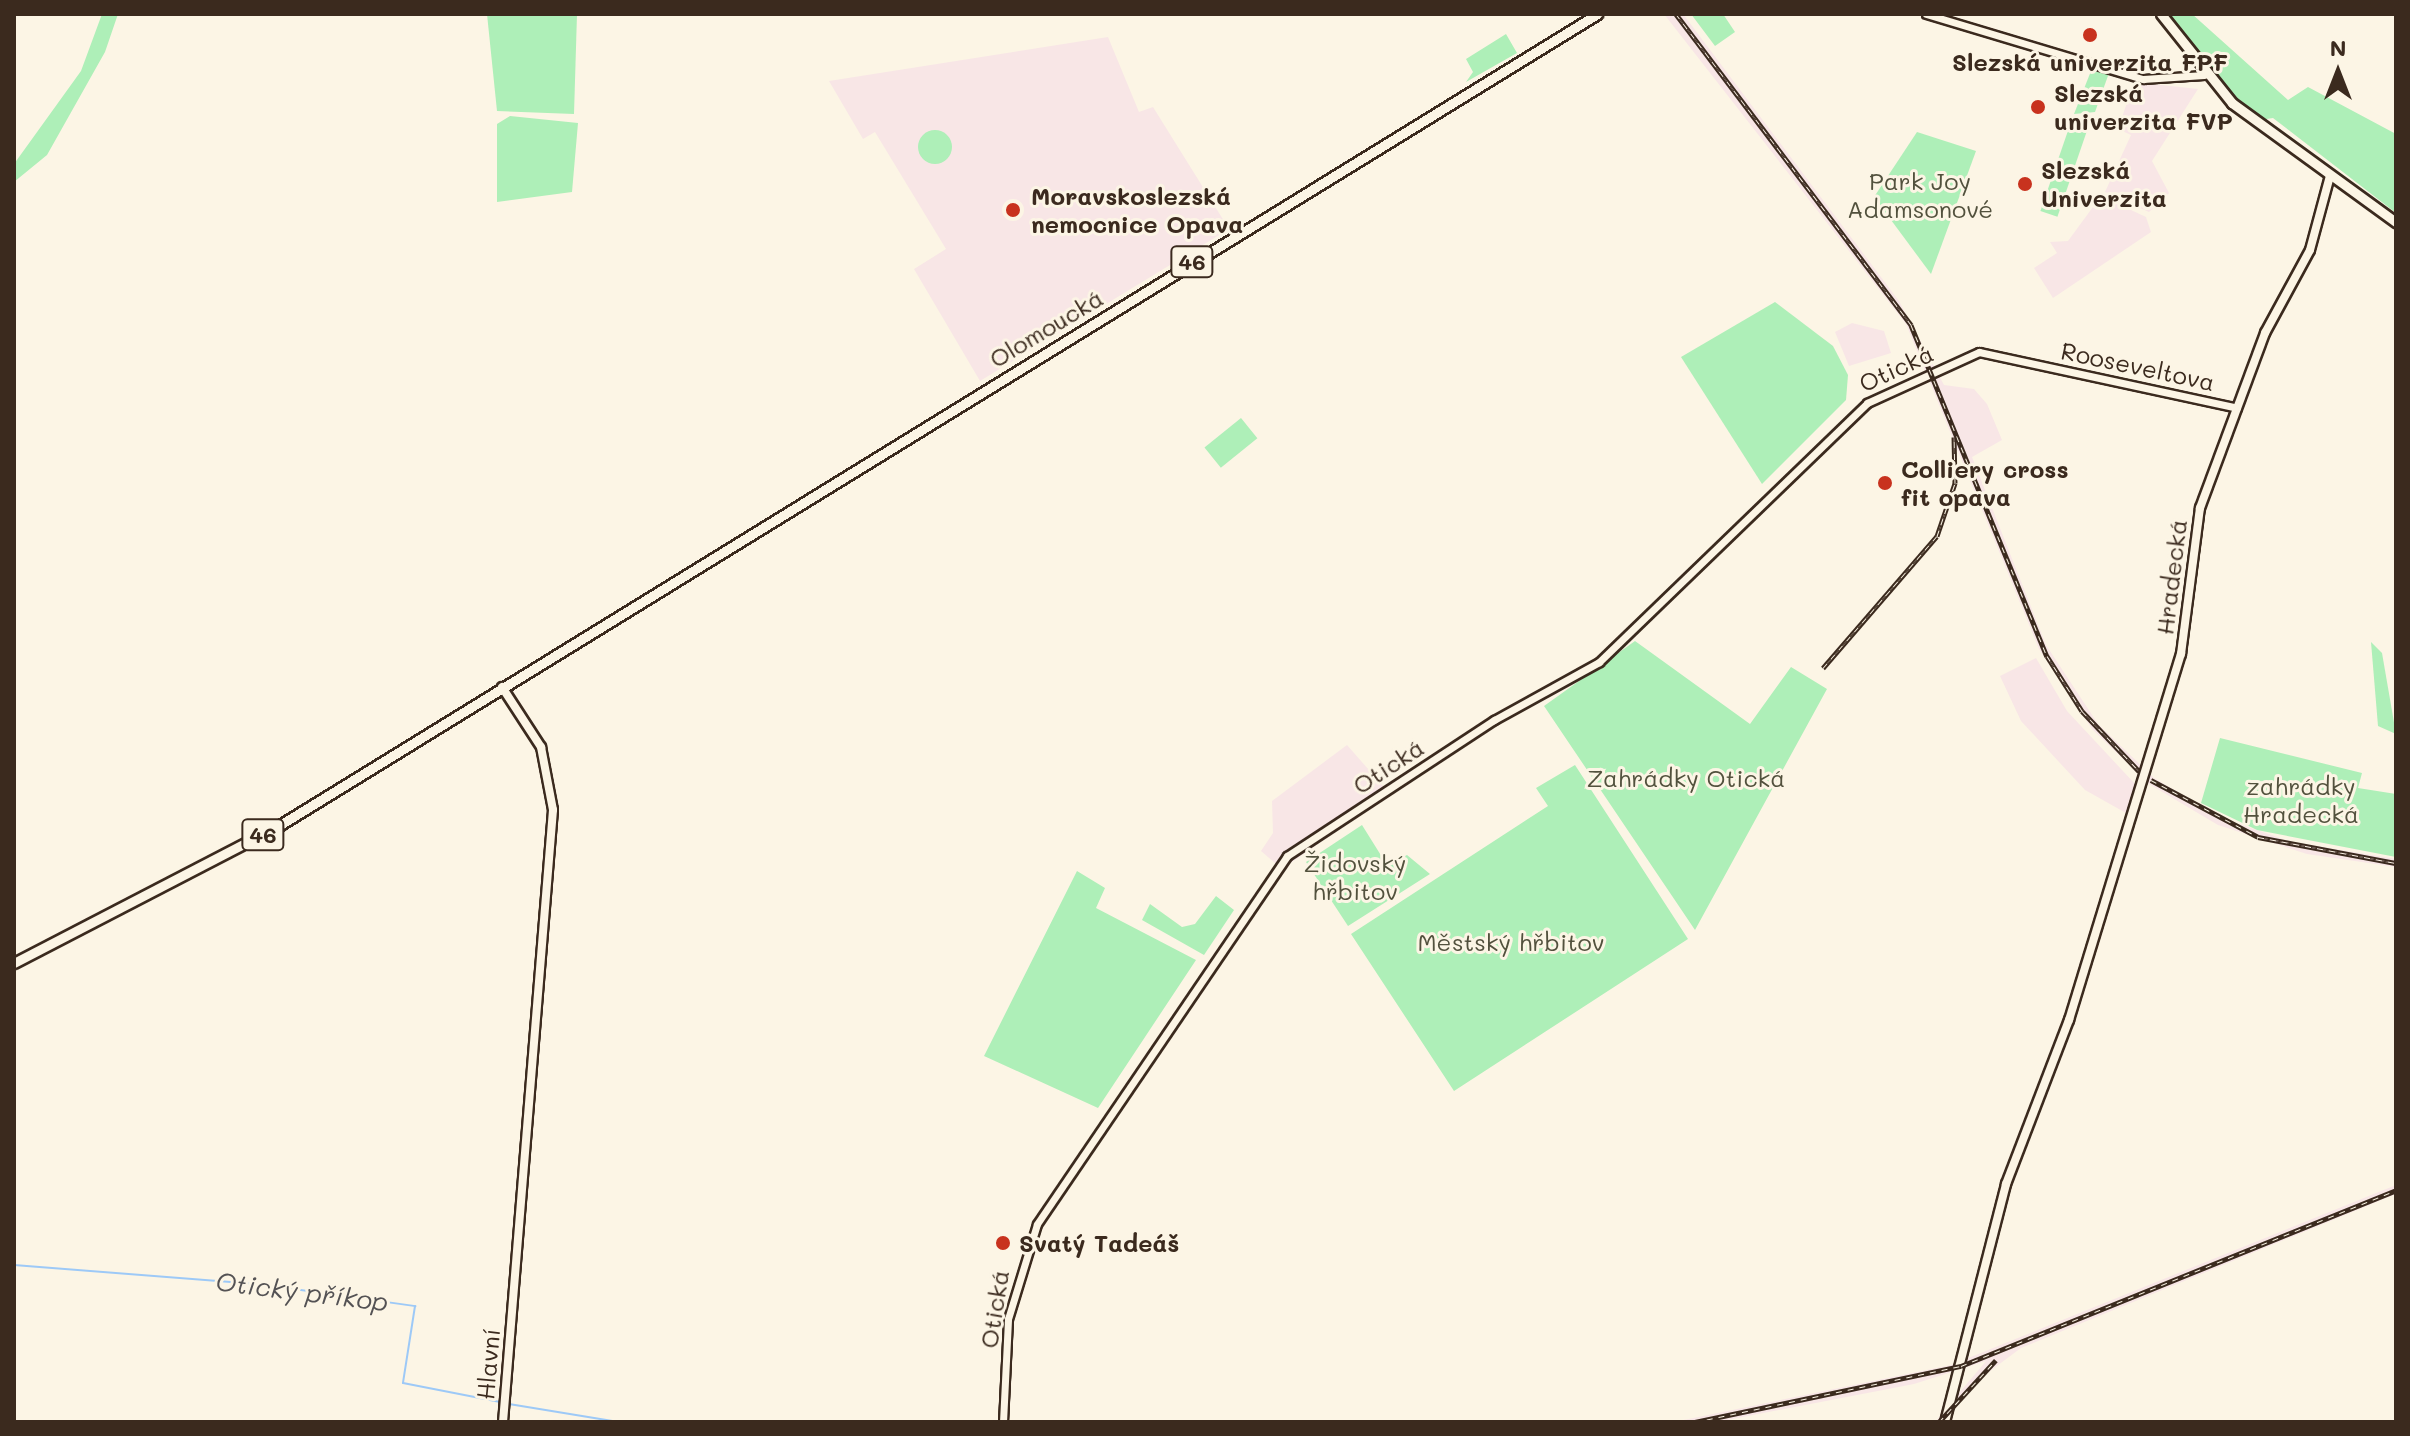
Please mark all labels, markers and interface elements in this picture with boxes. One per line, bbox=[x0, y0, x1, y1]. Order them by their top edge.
marker: Slezská univerzita FPF bbox=[2081, 26, 2099, 44]
north arrow bbox=[2298, 32, 2378, 112]
text: N bbox=[2330, 33, 2346, 62]
place label: Slezská univerzita FPF bbox=[1952, 48, 2228, 76]
place label: Slezská univerzita FVP bbox=[2054, 79, 2233, 135]
marker: Slezská univerzita FVP bbox=[2029, 98, 2047, 116]
place label: Slezská Univerzita bbox=[2041, 156, 2167, 212]
park label: Park Joy Adamsonové bbox=[1847, 167, 1993, 223]
marker: Slezská Univerzita bbox=[2016, 175, 2034, 193]
place label: Moravskoslezská nemocnice Opava bbox=[1031, 182, 1243, 238]
marker: Moravskoslezská nemocnice Opava bbox=[1002, 199, 1024, 221]
road number: 46 bbox=[1170, 244, 1214, 280]
street label: Olomoucká bbox=[984, 283, 1108, 373]
street label: Rooseveltova bbox=[2059, 336, 2217, 396]
street label: Otická bbox=[1854, 338, 1938, 398]
place label: Colliery cross fit opava bbox=[1901, 455, 2069, 511]
marker: Colliery cross fit opava bbox=[1876, 474, 1894, 492]
street label: Hradecká bbox=[2150, 518, 2192, 636]
street label: Otická bbox=[1347, 732, 1429, 800]
park label: Zahrádky Otická bbox=[1587, 764, 1785, 792]
park label: zahrádky Hradecká bbox=[2243, 772, 2359, 828]
road number: 46 bbox=[241, 817, 285, 853]
park label: Židovský hřbitov bbox=[1304, 849, 1406, 905]
park label: Městský hřbitov bbox=[1417, 928, 1605, 956]
place label: Svatý Tadeáš bbox=[1019, 1229, 1179, 1257]
marker: Svatý Tadeáš bbox=[994, 1234, 1012, 1252]
water label: Otický příkop bbox=[214, 1266, 390, 1318]
street label: Otická bbox=[974, 1268, 1014, 1350]
street label: Hlavní bbox=[471, 1327, 505, 1401]

